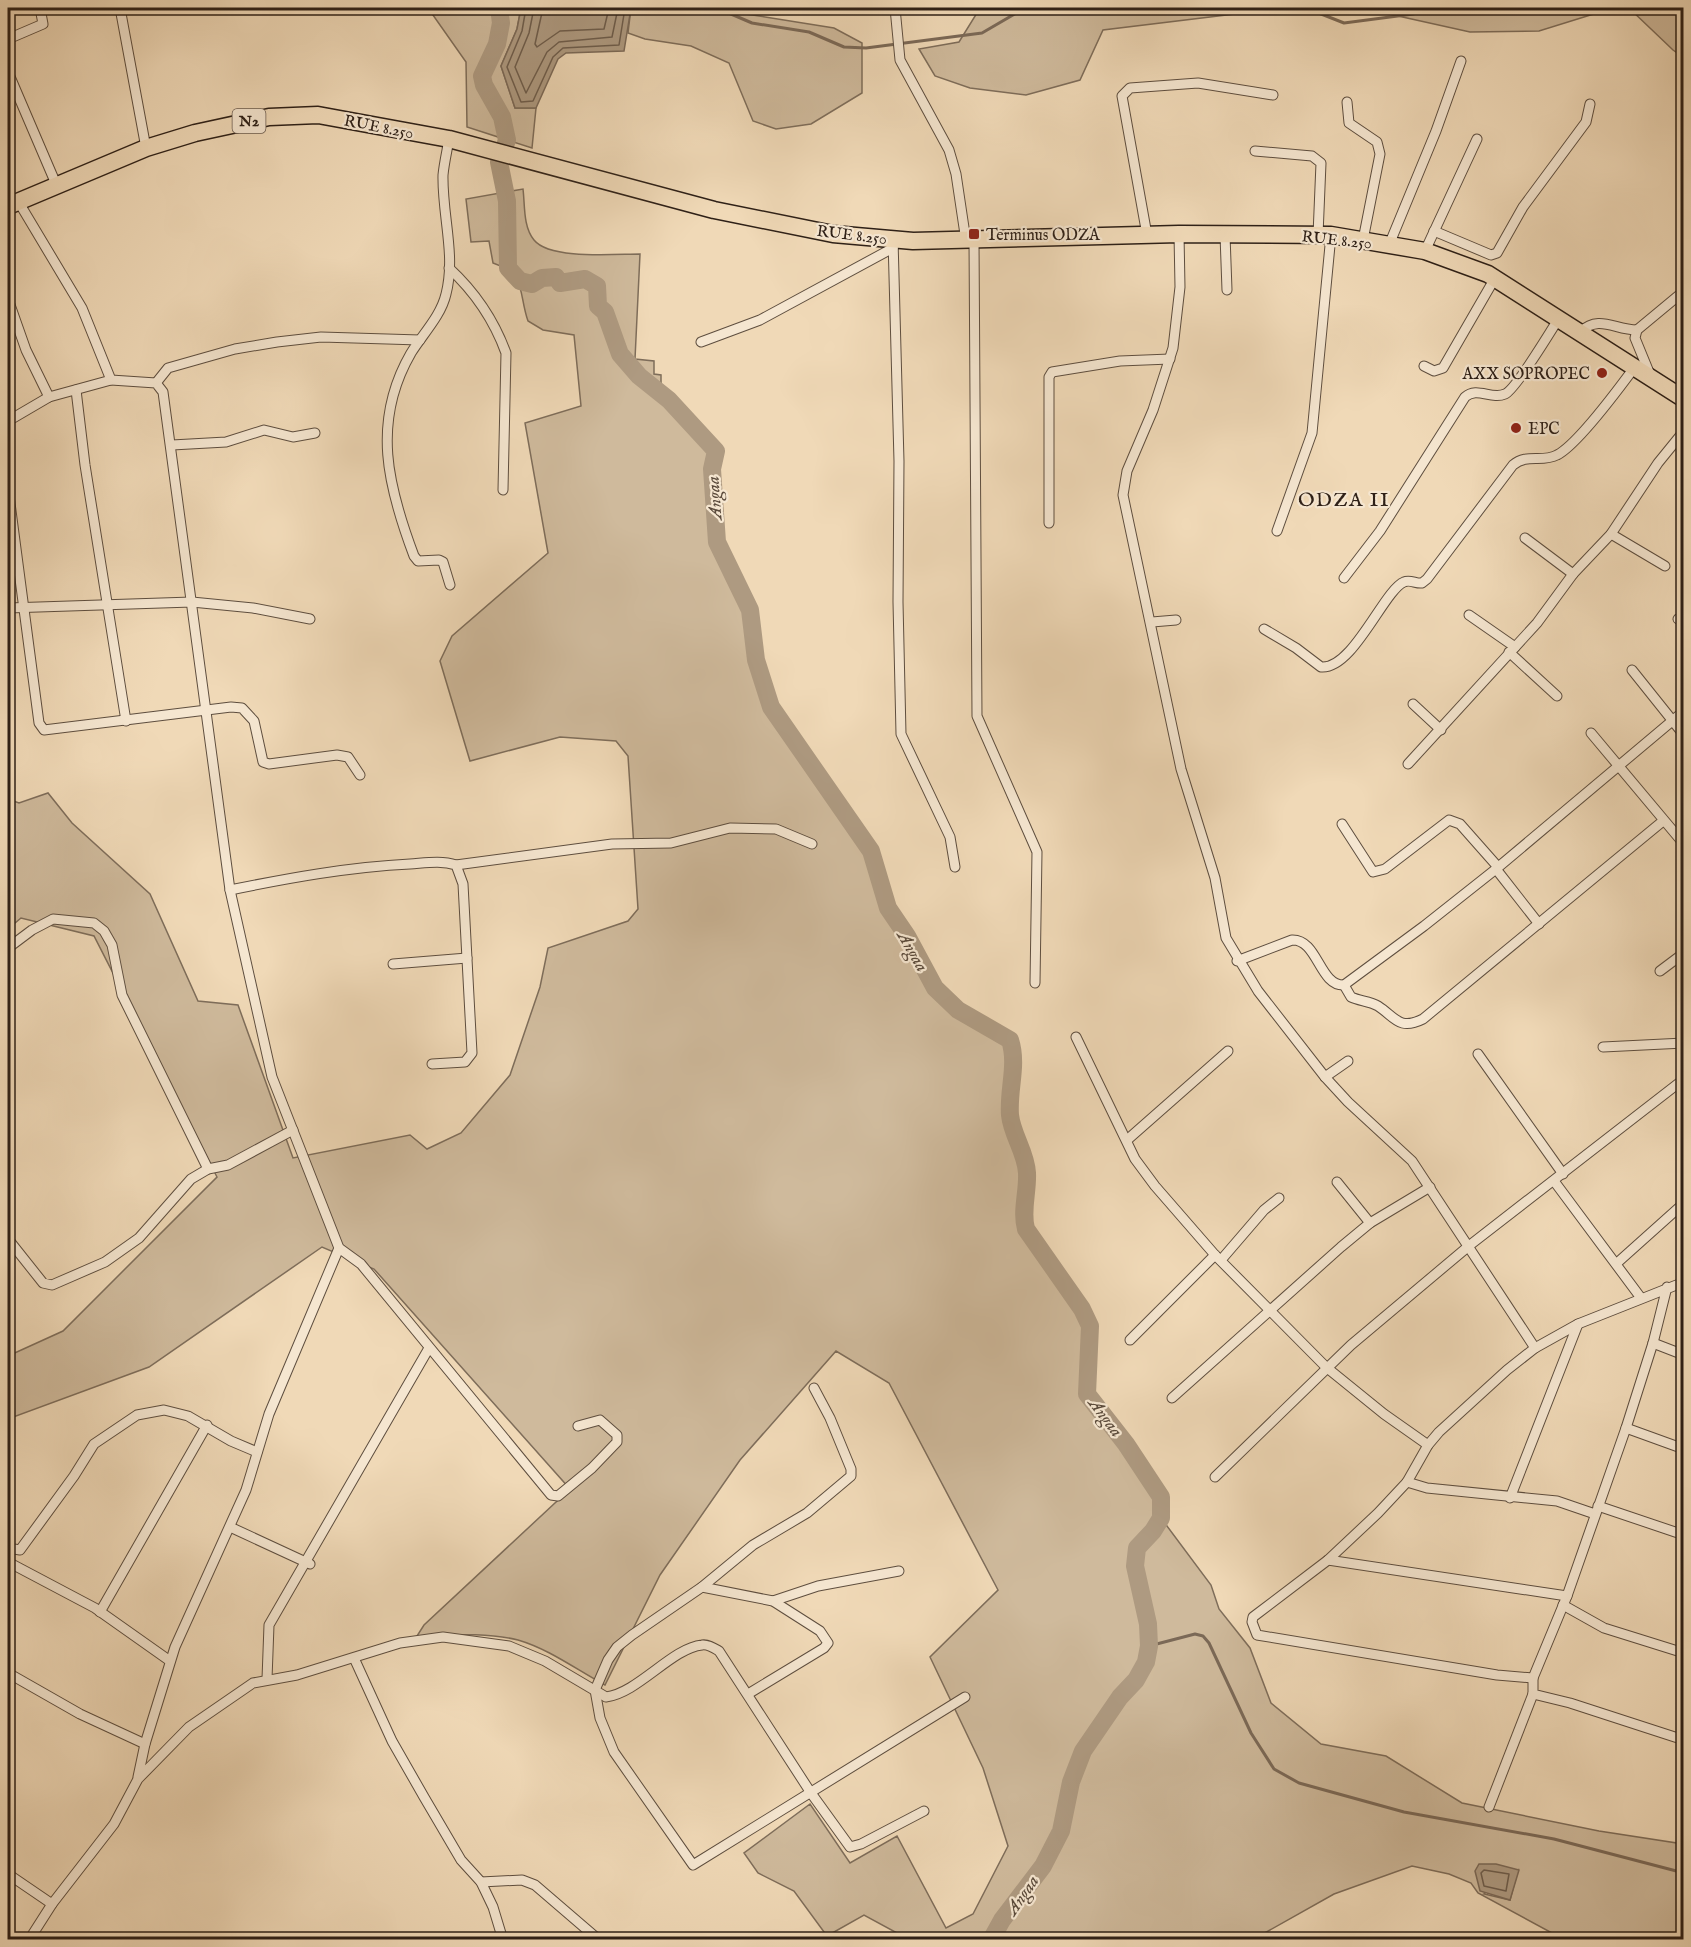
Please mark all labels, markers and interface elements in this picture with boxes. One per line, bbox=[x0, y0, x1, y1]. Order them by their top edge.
road number: N2 bbox=[232, 109, 266, 133]
street label: RUE 8.250 bbox=[342, 111, 415, 145]
street label: RUE 8.250 bbox=[816, 222, 888, 250]
place label: Terminus ODZA bbox=[986, 226, 1101, 246]
marker: Terminus ODZA bbox=[967, 227, 981, 241]
street label: RUE 8.250 bbox=[1301, 227, 1373, 255]
place label: AXX SOPROPEC bbox=[1462, 365, 1590, 385]
marker: AXX SOPROPEC bbox=[1595, 366, 1609, 380]
place label: EPC bbox=[1528, 420, 1560, 440]
marker: EPC bbox=[1509, 421, 1523, 435]
water label: Angaa bbox=[703, 475, 729, 522]
district label: ODZA II bbox=[1298, 488, 1390, 513]
water label: Angaa bbox=[890, 925, 933, 976]
water label: Angaa bbox=[1081, 1392, 1127, 1442]
water label: Angaa bbox=[1000, 1871, 1045, 1922]

